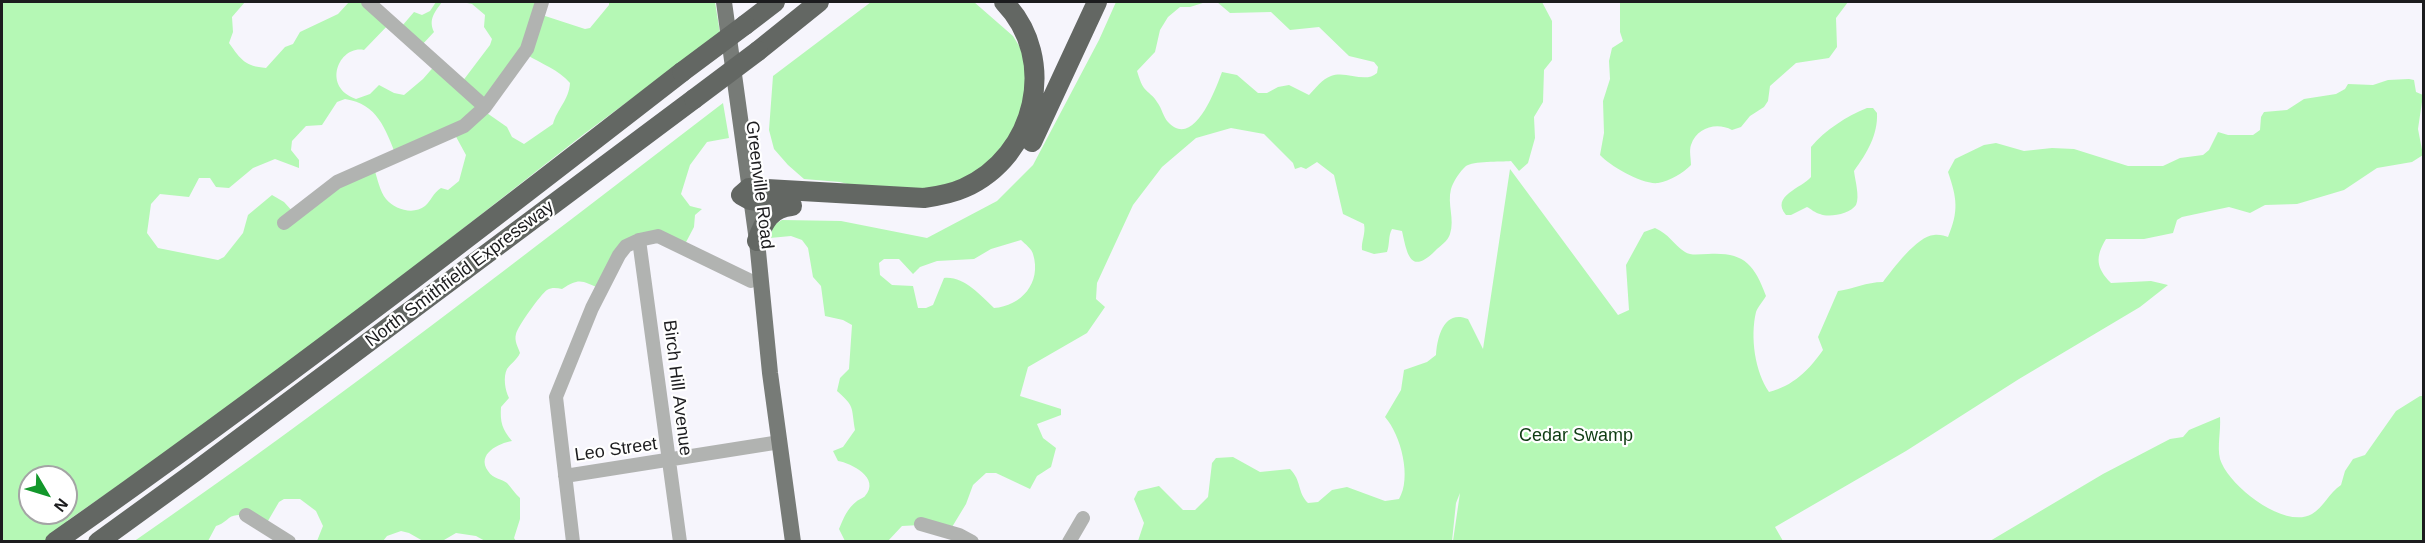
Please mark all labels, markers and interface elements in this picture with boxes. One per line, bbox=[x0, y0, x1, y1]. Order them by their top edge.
street label: Greenville Road bbox=[740, 120, 778, 250]
street label: North Smithfield Expressway bbox=[362, 196, 558, 352]
street label: Birch Hill Avenue bbox=[658, 319, 696, 457]
park label: Cedar Swamp bbox=[1519, 425, 1633, 447]
street label: Leo Street bbox=[573, 434, 659, 466]
north arrow bbox=[18, 465, 78, 525]
text: N bbox=[51, 495, 71, 515]

